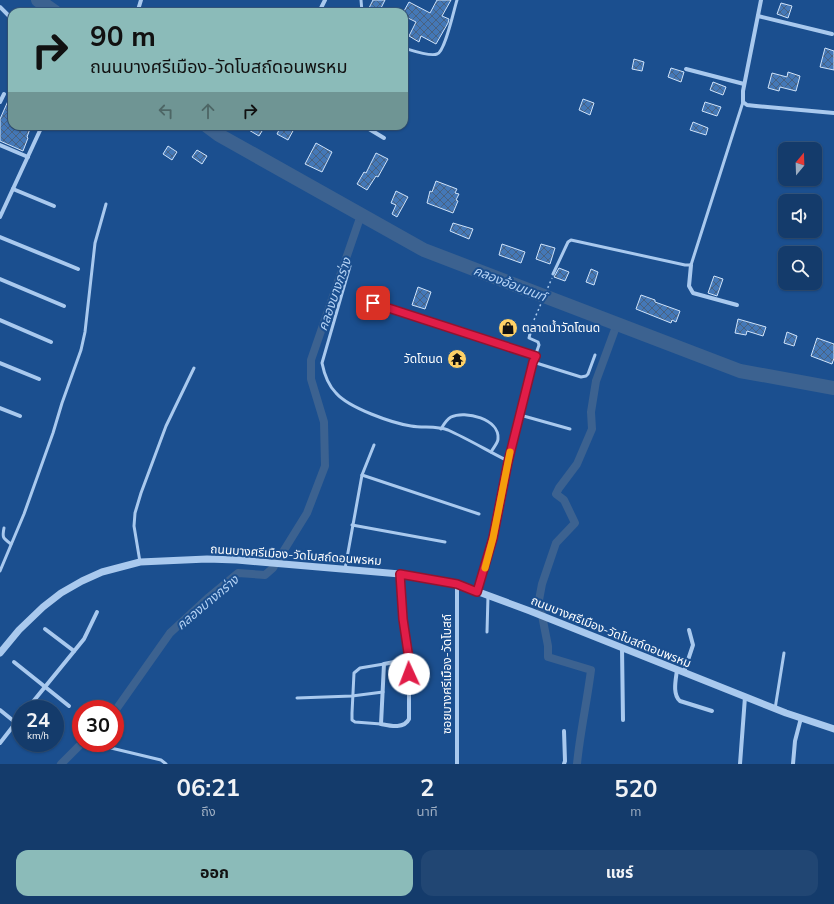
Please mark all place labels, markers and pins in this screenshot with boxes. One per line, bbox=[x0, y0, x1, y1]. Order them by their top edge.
pin bbox=[356, 286, 390, 320]
shop icon: ตลาดน้ำวัดโตนด bbox=[497, 317, 519, 339]
place label: ตลาดน้ำวัดโตนด bbox=[522, 319, 600, 336]
temple icon: วัดโตนด bbox=[446, 348, 468, 370]
place label: วัดโตนด bbox=[404, 351, 443, 367]

